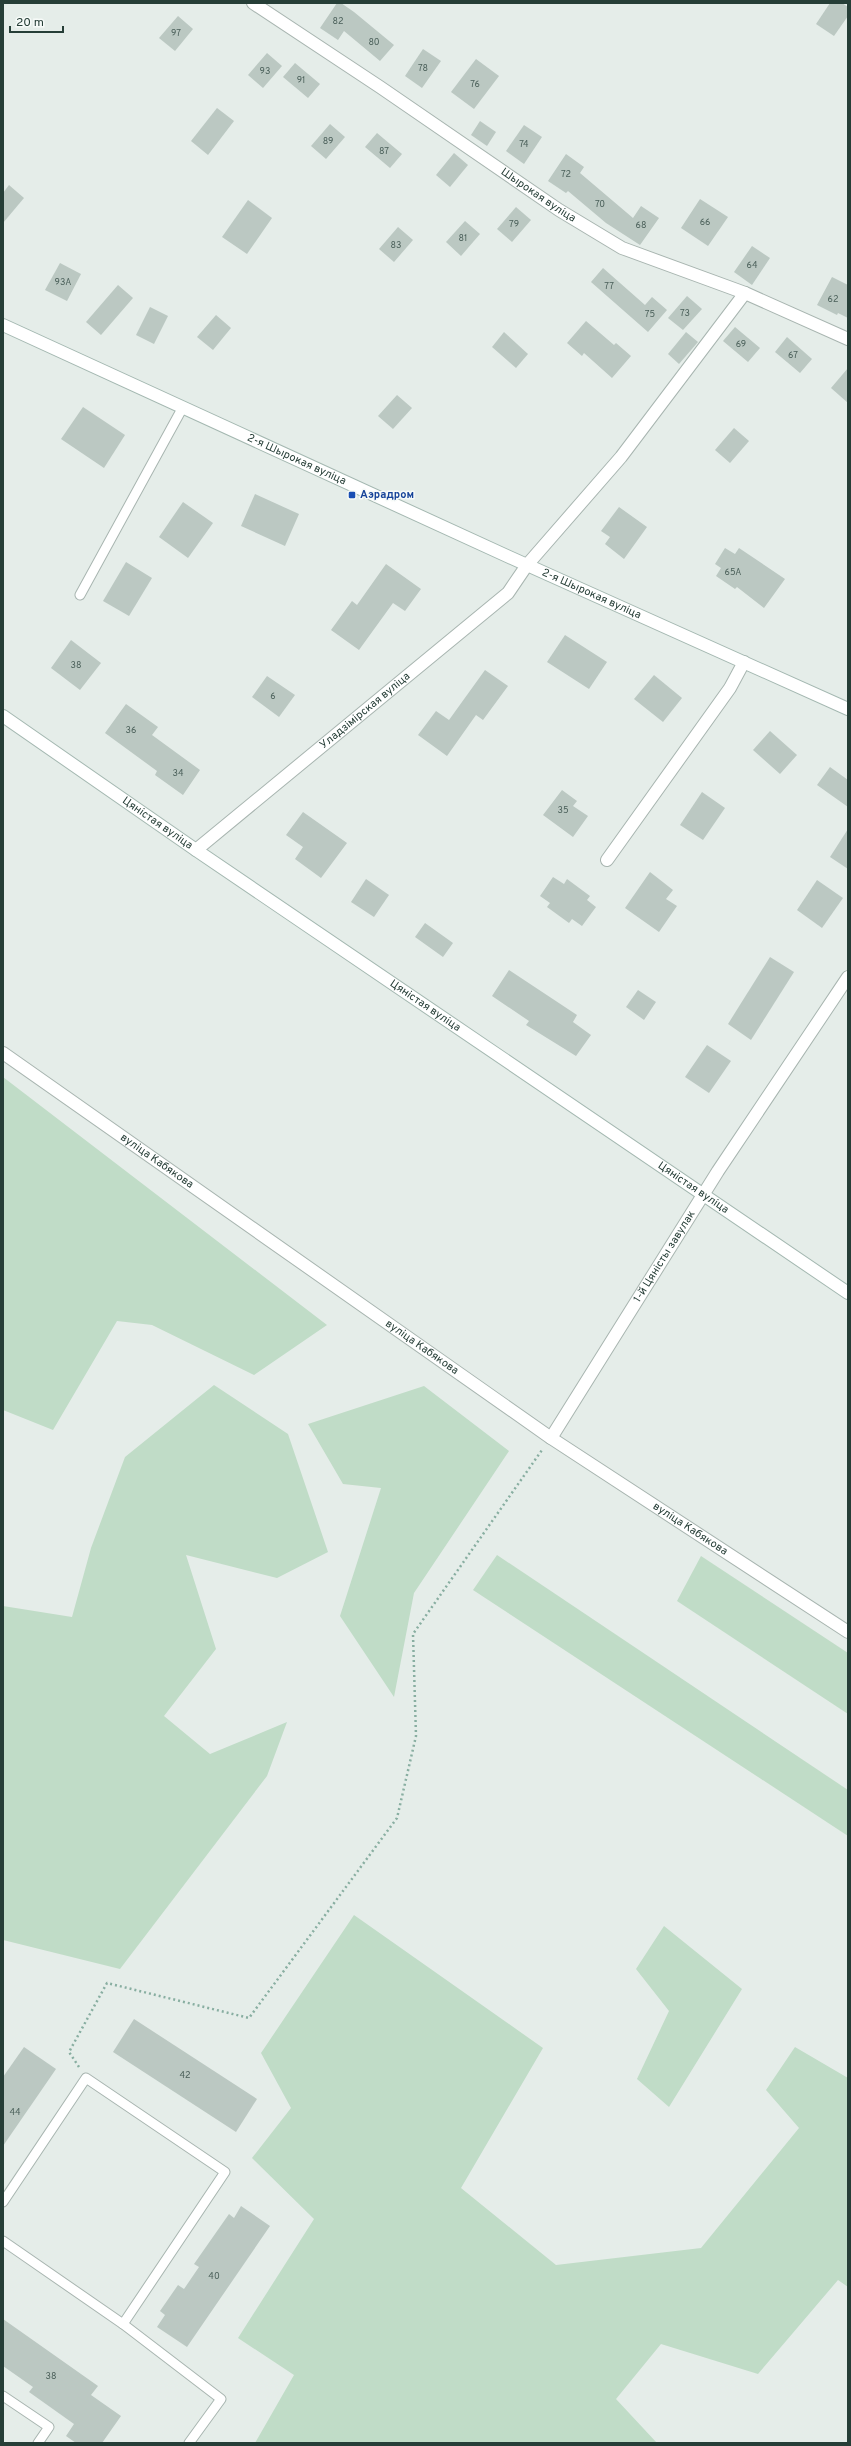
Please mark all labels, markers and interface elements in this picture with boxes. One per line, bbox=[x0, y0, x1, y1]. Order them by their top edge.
scale bar bbox=[10, 8, 63, 34]
text: 20 m bbox=[16, 15, 44, 31]
house number: 82 bbox=[333, 16, 343, 27]
house number: 97 bbox=[171, 28, 181, 39]
house number: 80 bbox=[368, 37, 380, 48]
house number: 78 bbox=[418, 63, 428, 74]
house number: 93 bbox=[260, 66, 270, 77]
house number: 91 bbox=[297, 75, 305, 86]
house number: 76 bbox=[470, 79, 480, 90]
house number: 89 bbox=[323, 136, 333, 147]
house number: 74 bbox=[519, 139, 529, 150]
house number: 87 bbox=[379, 146, 389, 157]
street label: Шырокая вуліца bbox=[498, 165, 579, 226]
house number: 72 bbox=[561, 169, 571, 180]
house number: 70 bbox=[595, 199, 605, 210]
house number: 66 bbox=[700, 217, 710, 228]
house number: 79 bbox=[509, 219, 519, 230]
house number: 68 bbox=[636, 220, 646, 231]
house number: 81 bbox=[459, 233, 467, 244]
house number: 83 bbox=[391, 240, 401, 251]
house number: 64 bbox=[747, 260, 758, 271]
house number: 93А bbox=[55, 277, 71, 288]
house number: 77 bbox=[604, 281, 614, 292]
house number: 62 bbox=[828, 294, 838, 305]
house number: 73 bbox=[680, 308, 690, 319]
house number: 75 bbox=[645, 309, 655, 320]
house number: 69 bbox=[736, 339, 746, 350]
house number: 67 bbox=[788, 350, 798, 361]
street label: 2-я Шырокая вуліца bbox=[245, 431, 349, 488]
place label: Аэрадром bbox=[360, 488, 414, 502]
marker: Аэрадром bbox=[347, 490, 357, 500]
street label: 2-я Шырокая вуліца bbox=[540, 566, 644, 622]
house number: 65А bbox=[725, 567, 741, 578]
house number: 38 bbox=[71, 660, 81, 671]
street label: Уладзімірская вуліца bbox=[317, 669, 413, 752]
house number: 6 bbox=[270, 691, 276, 702]
house number: 36 bbox=[126, 725, 136, 736]
house number: 34 bbox=[172, 768, 184, 779]
street label: Цяністая вуліца bbox=[119, 794, 196, 853]
house number: 35 bbox=[557, 805, 569, 816]
street label: Цяністая вуліца bbox=[387, 977, 463, 1035]
street label: вуліца Кабякова bbox=[117, 1130, 196, 1192]
street label: Цяністая вуліца bbox=[655, 1159, 731, 1217]
street label: 1-й Цяністы завулак bbox=[630, 1208, 698, 1305]
street label: вуліца Кабякова bbox=[383, 1317, 462, 1378]
street label: вуліца Кабякова bbox=[650, 1499, 730, 1559]
house number: 42 bbox=[179, 2070, 191, 2081]
house number: 44 bbox=[9, 2107, 21, 2118]
house number: 40 bbox=[208, 2271, 220, 2282]
house number: 38 bbox=[46, 2371, 56, 2382]

